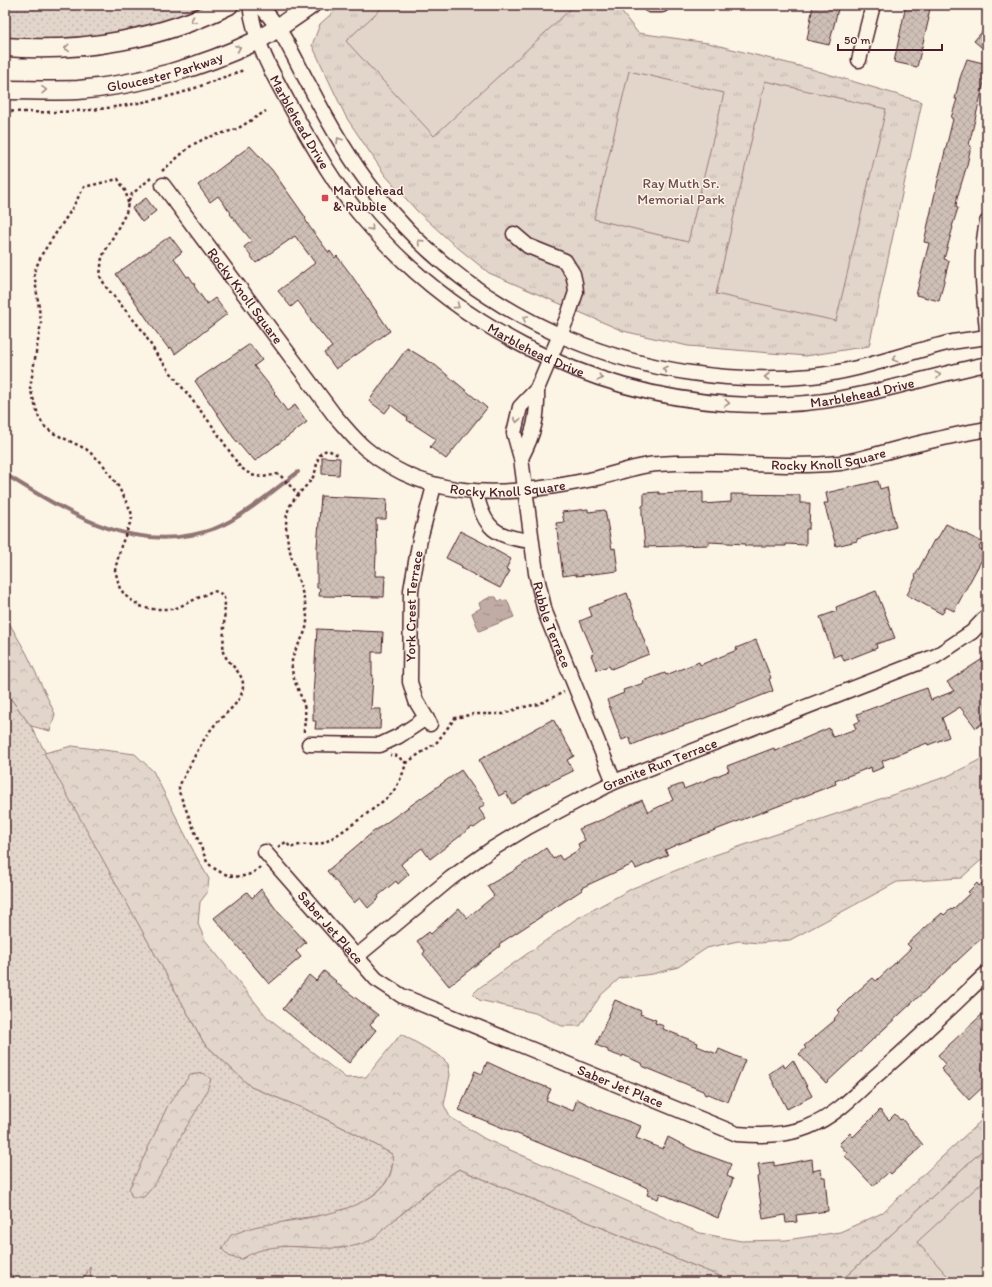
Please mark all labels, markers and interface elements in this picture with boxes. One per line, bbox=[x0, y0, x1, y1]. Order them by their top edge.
one-way arrow bbox=[190, 16, 197, 24]
scale bar bbox=[838, 26, 942, 52]
text: 50 m bbox=[844, 33, 870, 47]
one-way arrow bbox=[64, 43, 70, 52]
one-way arrow bbox=[233, 45, 241, 53]
street label: Gloucester Parkway bbox=[106, 48, 226, 96]
street label: Marblehead Drive bbox=[266, 72, 333, 173]
one-way arrow bbox=[41, 86, 47, 94]
one-way arrow bbox=[337, 137, 344, 144]
park label: Ray Muth Sr. Memorial Park bbox=[637, 175, 725, 208]
place label: Marblehead & Rubble bbox=[333, 182, 404, 215]
marker: Marblehead & Rubble bbox=[320, 193, 330, 203]
one-way arrow bbox=[367, 223, 374, 231]
one-way arrow bbox=[417, 239, 425, 246]
street label: Rocky Knoll Square bbox=[204, 244, 287, 348]
one-way arrow bbox=[453, 301, 460, 309]
one-way arrow bbox=[522, 315, 529, 322]
street label: Marblehead Drive bbox=[484, 319, 587, 381]
one-way arrow bbox=[892, 354, 898, 362]
one-way arrow bbox=[662, 365, 669, 373]
one-way arrow bbox=[934, 371, 941, 380]
one-way arrow bbox=[596, 373, 603, 382]
one-way arrow bbox=[764, 373, 770, 381]
street label: Marblehead Drive bbox=[809, 374, 916, 412]
one-way arrow bbox=[724, 399, 730, 408]
one-way arrow bbox=[513, 417, 521, 423]
street label: Rocky Knoll Square bbox=[771, 444, 888, 474]
street label: Rocky Knoll Square bbox=[449, 476, 567, 501]
street label: York Crest Terrace bbox=[402, 549, 427, 662]
street label: Rubble Terrace bbox=[529, 580, 575, 671]
street label: Granite Run Terrace bbox=[600, 734, 720, 795]
street label: Saber Jet Place bbox=[294, 888, 367, 968]
street label: Saber Jet Place bbox=[575, 1061, 666, 1112]

